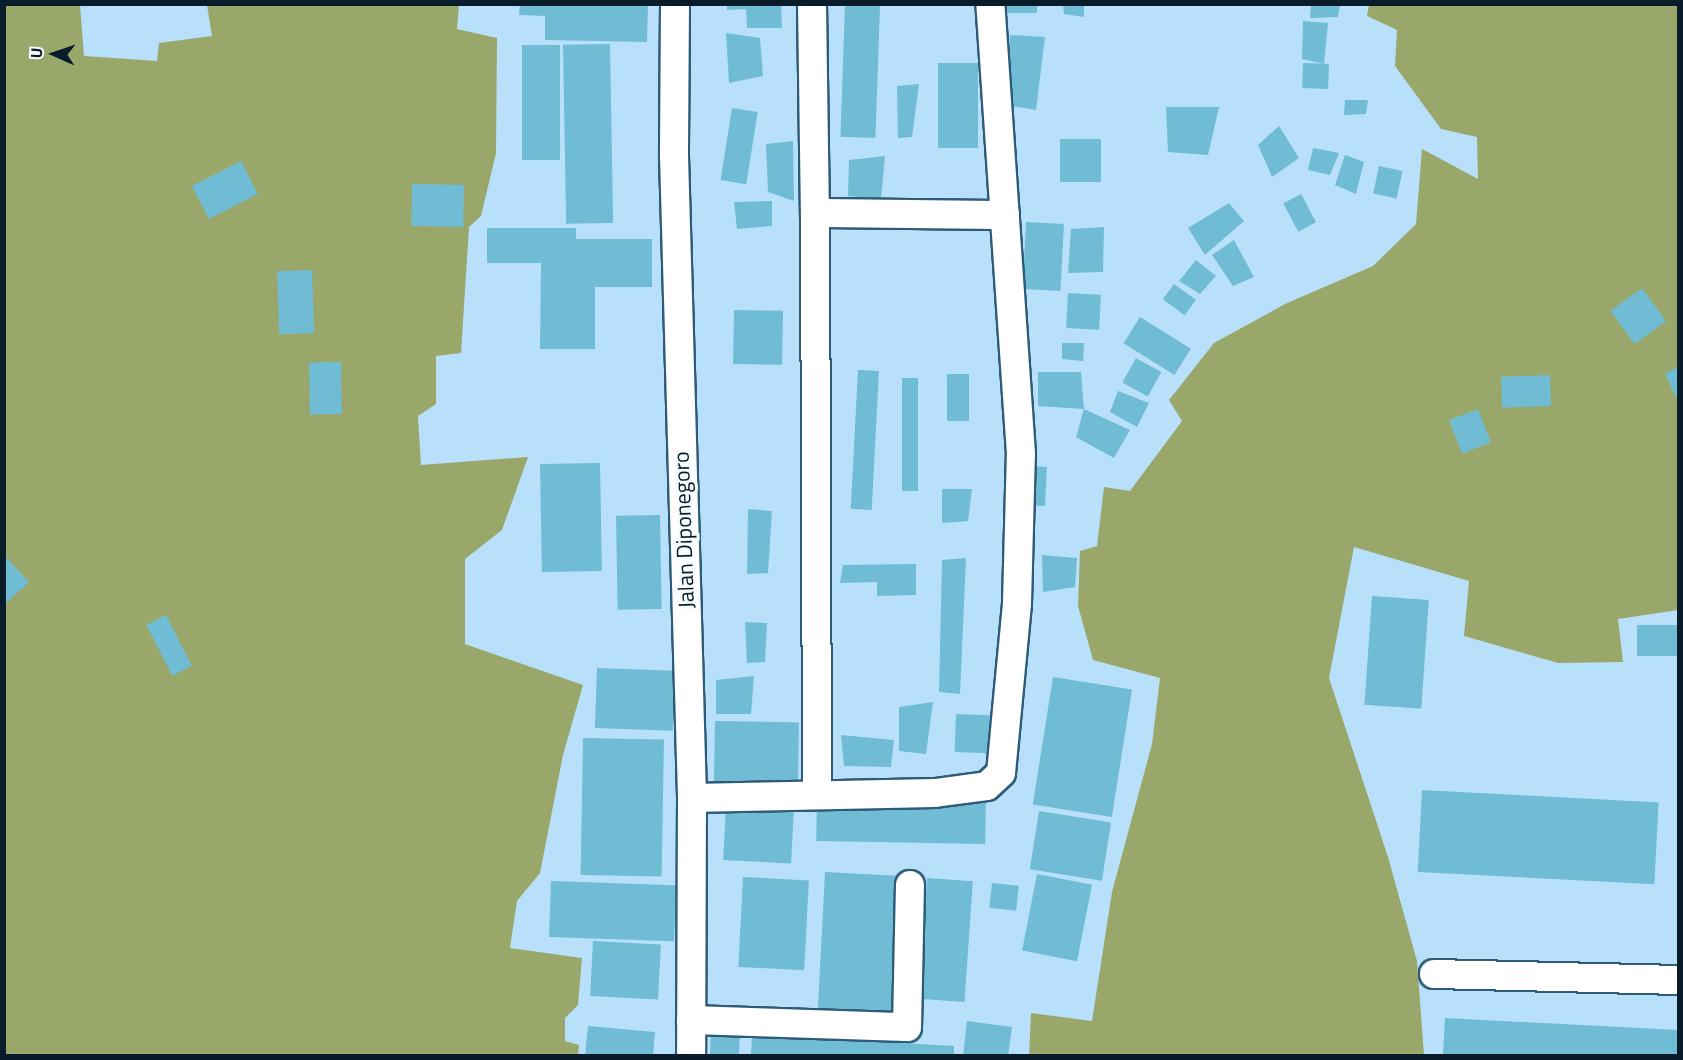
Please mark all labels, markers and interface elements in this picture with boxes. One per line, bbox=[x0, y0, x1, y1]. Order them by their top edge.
north arrow bbox=[24, 24, 84, 84]
text: U bbox=[24, 47, 48, 59]
street label: Jalan Diponegoro bbox=[668, 451, 700, 609]

